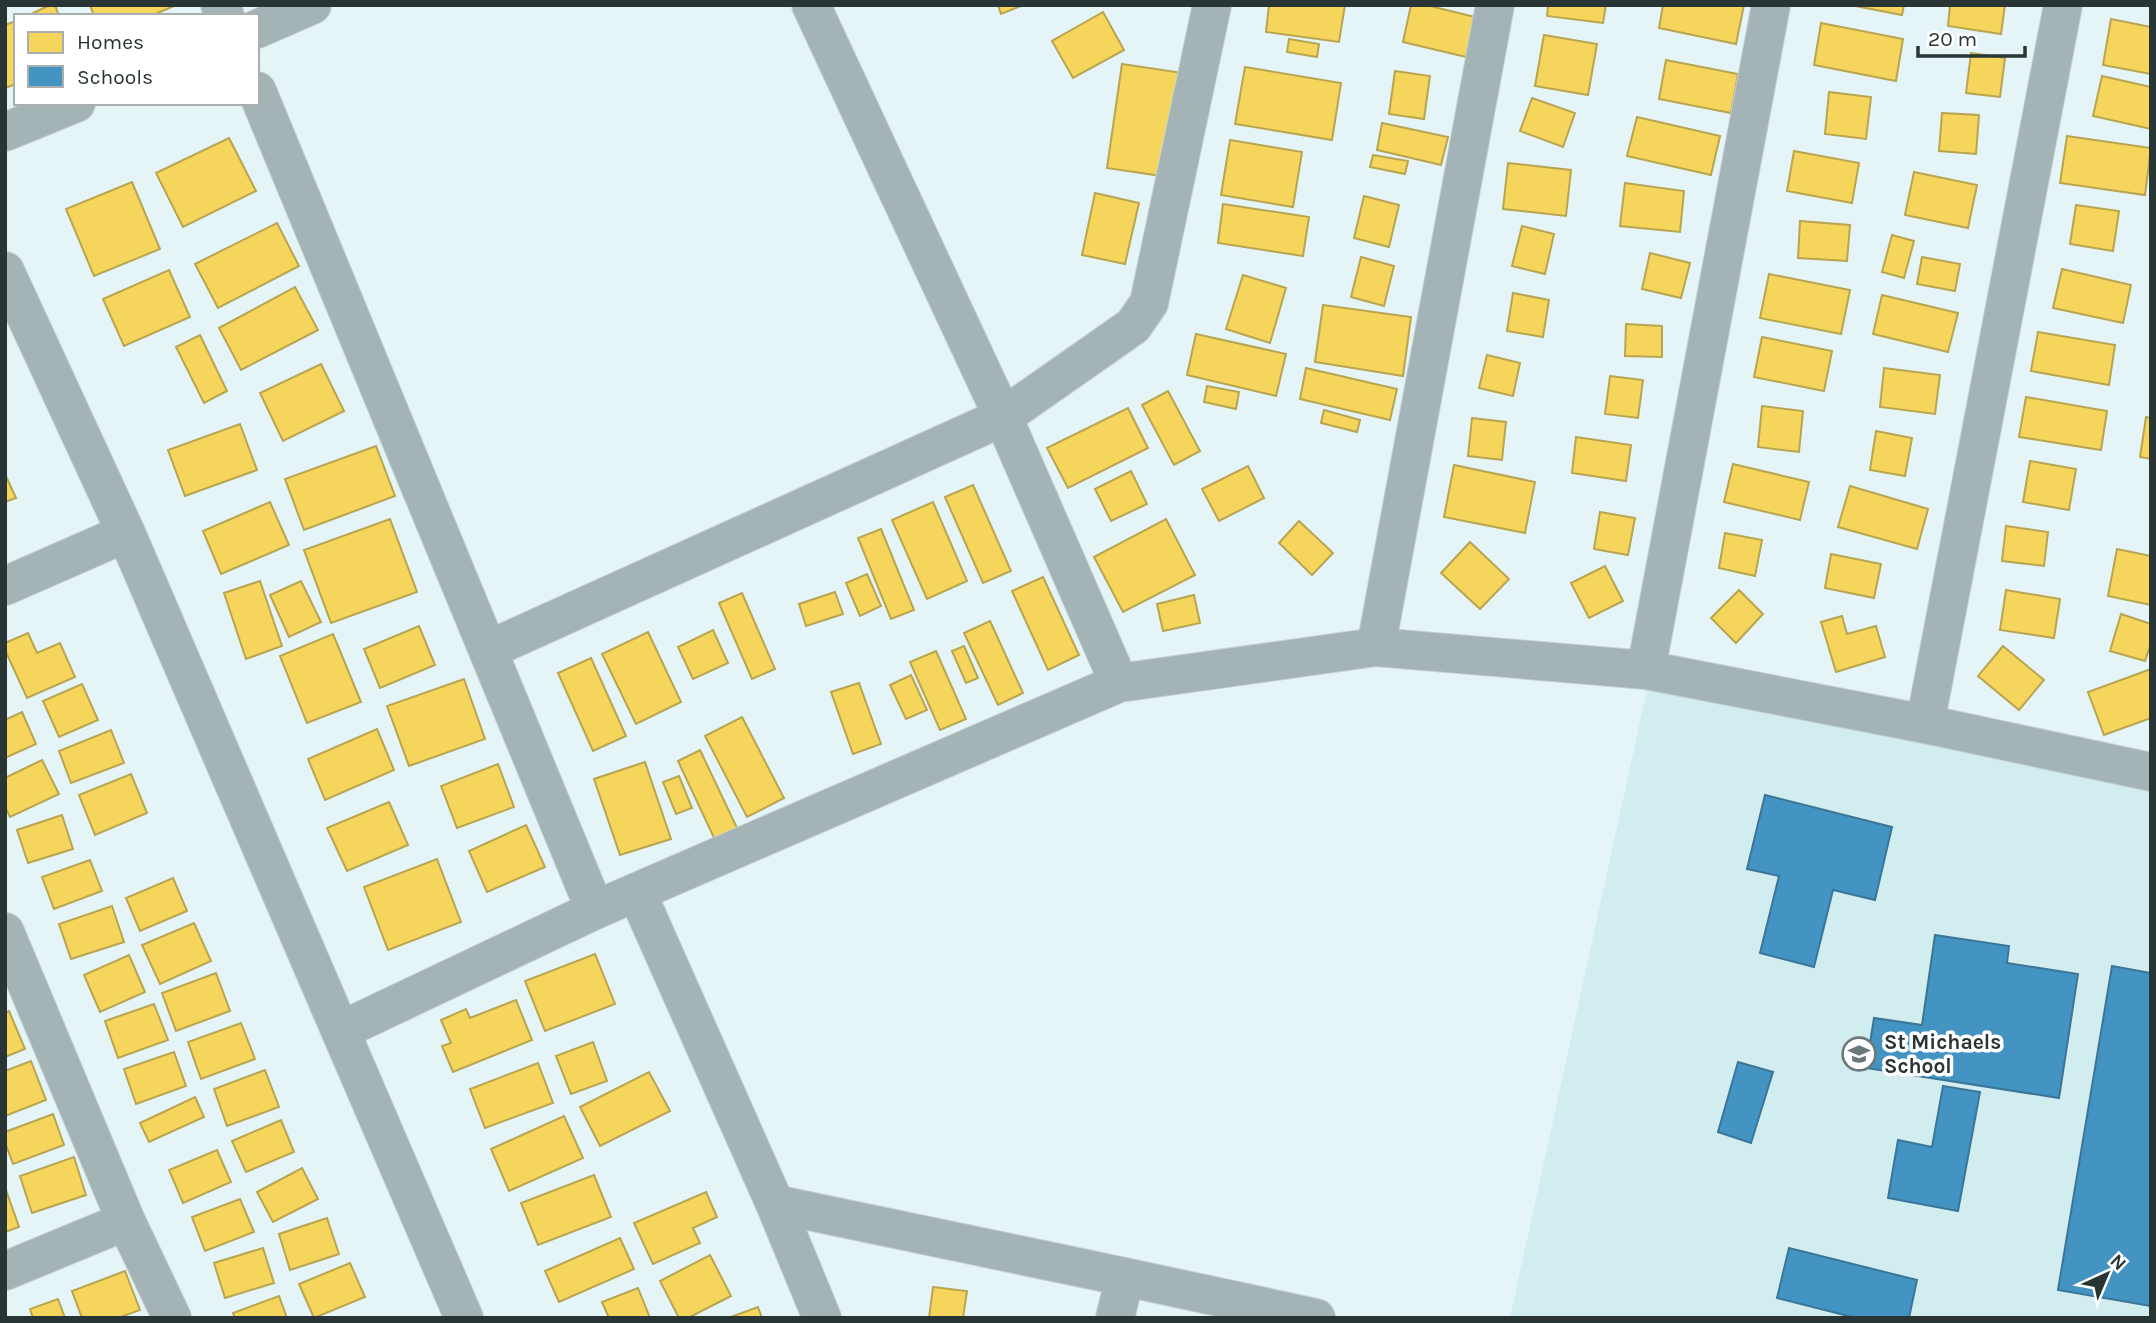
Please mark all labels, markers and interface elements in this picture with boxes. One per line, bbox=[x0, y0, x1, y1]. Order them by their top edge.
legend bbox=[14, 14, 259, 105]
scale bar bbox=[1918, 14, 2025, 58]
text: 20 m bbox=[1928, 27, 1977, 51]
text: Homes bbox=[77, 30, 144, 54]
text: Schools bbox=[77, 65, 153, 89]
place label: St Michaels School bbox=[1884, 1030, 2001, 1078]
school or university icon: St Michaels School bbox=[1840, 1035, 1878, 1073]
north arrow bbox=[2072, 1239, 2142, 1309]
text: N bbox=[2106, 1250, 2131, 1275]

